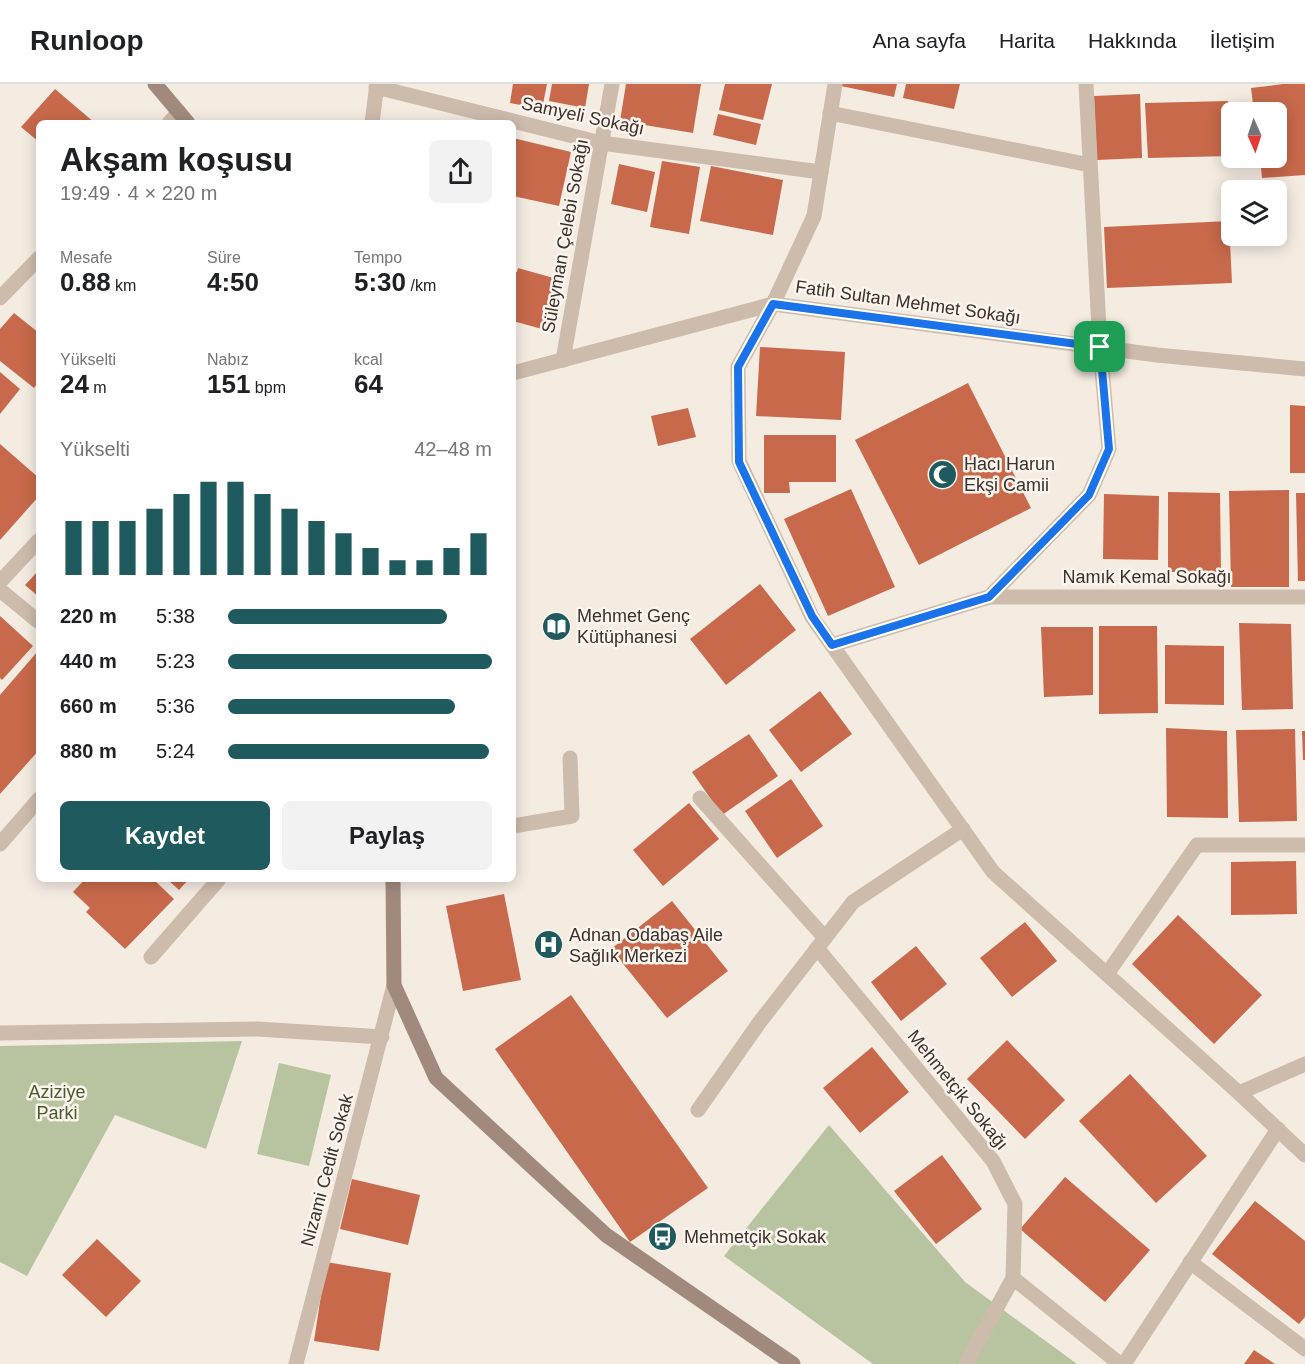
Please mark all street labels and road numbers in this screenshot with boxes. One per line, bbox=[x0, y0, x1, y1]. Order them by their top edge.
street label: Samyeli Sokağı bbox=[520, 93, 646, 139]
street label: Süleyman Çelebi Sokağı bbox=[538, 137, 592, 335]
street label: Fatih Sultan Mehmet Sokağı bbox=[794, 276, 1022, 328]
street label: Namık Kemal Sokağı bbox=[1062, 567, 1232, 587]
street label: Mehmetçik Sokağı bbox=[904, 1026, 1012, 1154]
street label: Nizami Cedit Sokak bbox=[297, 1091, 357, 1248]

